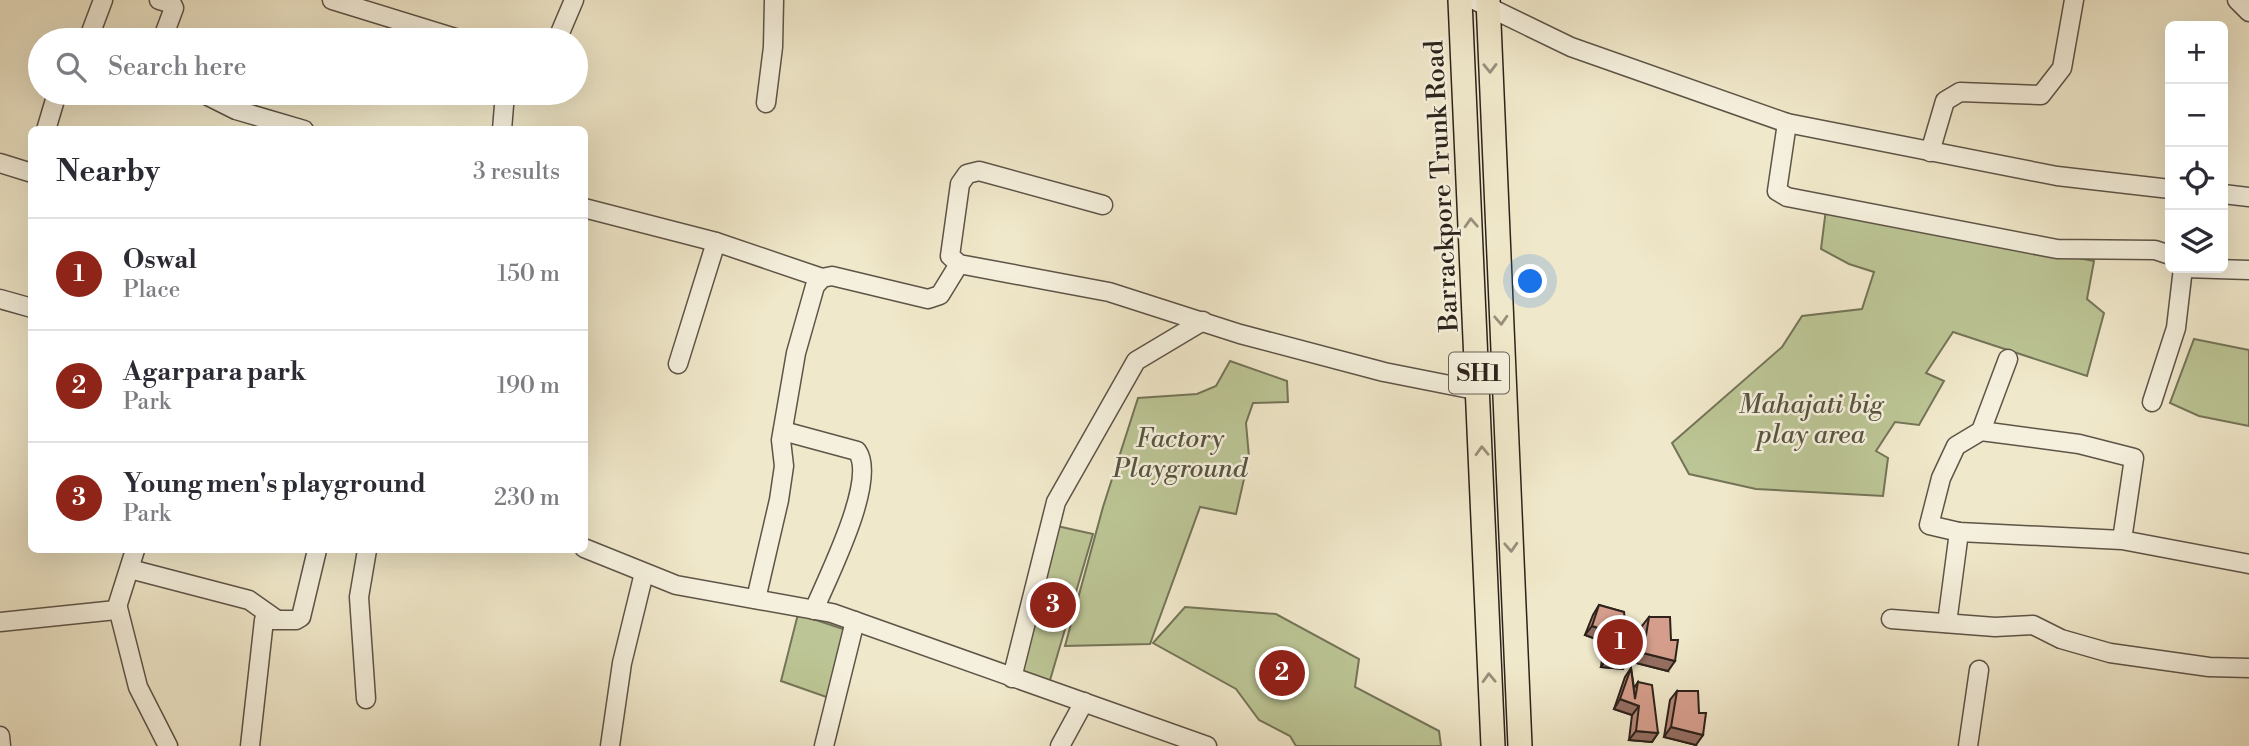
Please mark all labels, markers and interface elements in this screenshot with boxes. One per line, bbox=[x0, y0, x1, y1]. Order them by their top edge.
map controls bbox=[2165, 21, 2228, 273]
button: + bbox=[2165, 21, 2228, 84]
search box bbox=[28, 28, 588, 105]
street label: Barrackpore Trunk Road bbox=[1418, 39, 1466, 334]
icon: search bbox=[52, 48, 90, 86]
text: Search here bbox=[108, 51, 247, 83]
one-way arrow bbox=[1482, 63, 1498, 74]
button: − bbox=[2165, 84, 2228, 147]
button: locate bbox=[2165, 147, 2228, 210]
text: Nearby bbox=[56, 153, 160, 191]
text: 3 results bbox=[473, 158, 560, 186]
button: layers bbox=[2165, 210, 2228, 273]
one-way arrow bbox=[1463, 218, 1478, 229]
text: Oswal bbox=[123, 244, 197, 276]
text: 1 bbox=[73, 260, 85, 288]
text: 150 m bbox=[497, 260, 560, 288]
your location bbox=[1513, 264, 1547, 298]
text: Place bbox=[123, 276, 180, 304]
one-way arrow bbox=[1493, 315, 1508, 326]
road number: SH1 bbox=[1449, 352, 1509, 394]
text: Agarpara park bbox=[123, 356, 306, 388]
text: 2 bbox=[72, 372, 86, 400]
text: 190 m bbox=[497, 372, 560, 400]
text: Park bbox=[123, 388, 171, 416]
park label: Mahajati big play area bbox=[1738, 389, 1885, 451]
park label: Factory Playground bbox=[1112, 423, 1249, 485]
one-way arrow bbox=[1474, 445, 1489, 456]
text: Young men's playground bbox=[123, 468, 426, 500]
text: 3 bbox=[72, 484, 86, 512]
text: 230 m bbox=[494, 484, 560, 512]
text: Park bbox=[123, 500, 171, 528]
one-way arrow bbox=[1504, 542, 1519, 553]
pin: 3 bbox=[1030, 579, 1076, 631]
pin: 1 bbox=[1597, 616, 1643, 668]
pin: 2 bbox=[1259, 647, 1305, 699]
one-way arrow bbox=[1482, 672, 1497, 683]

